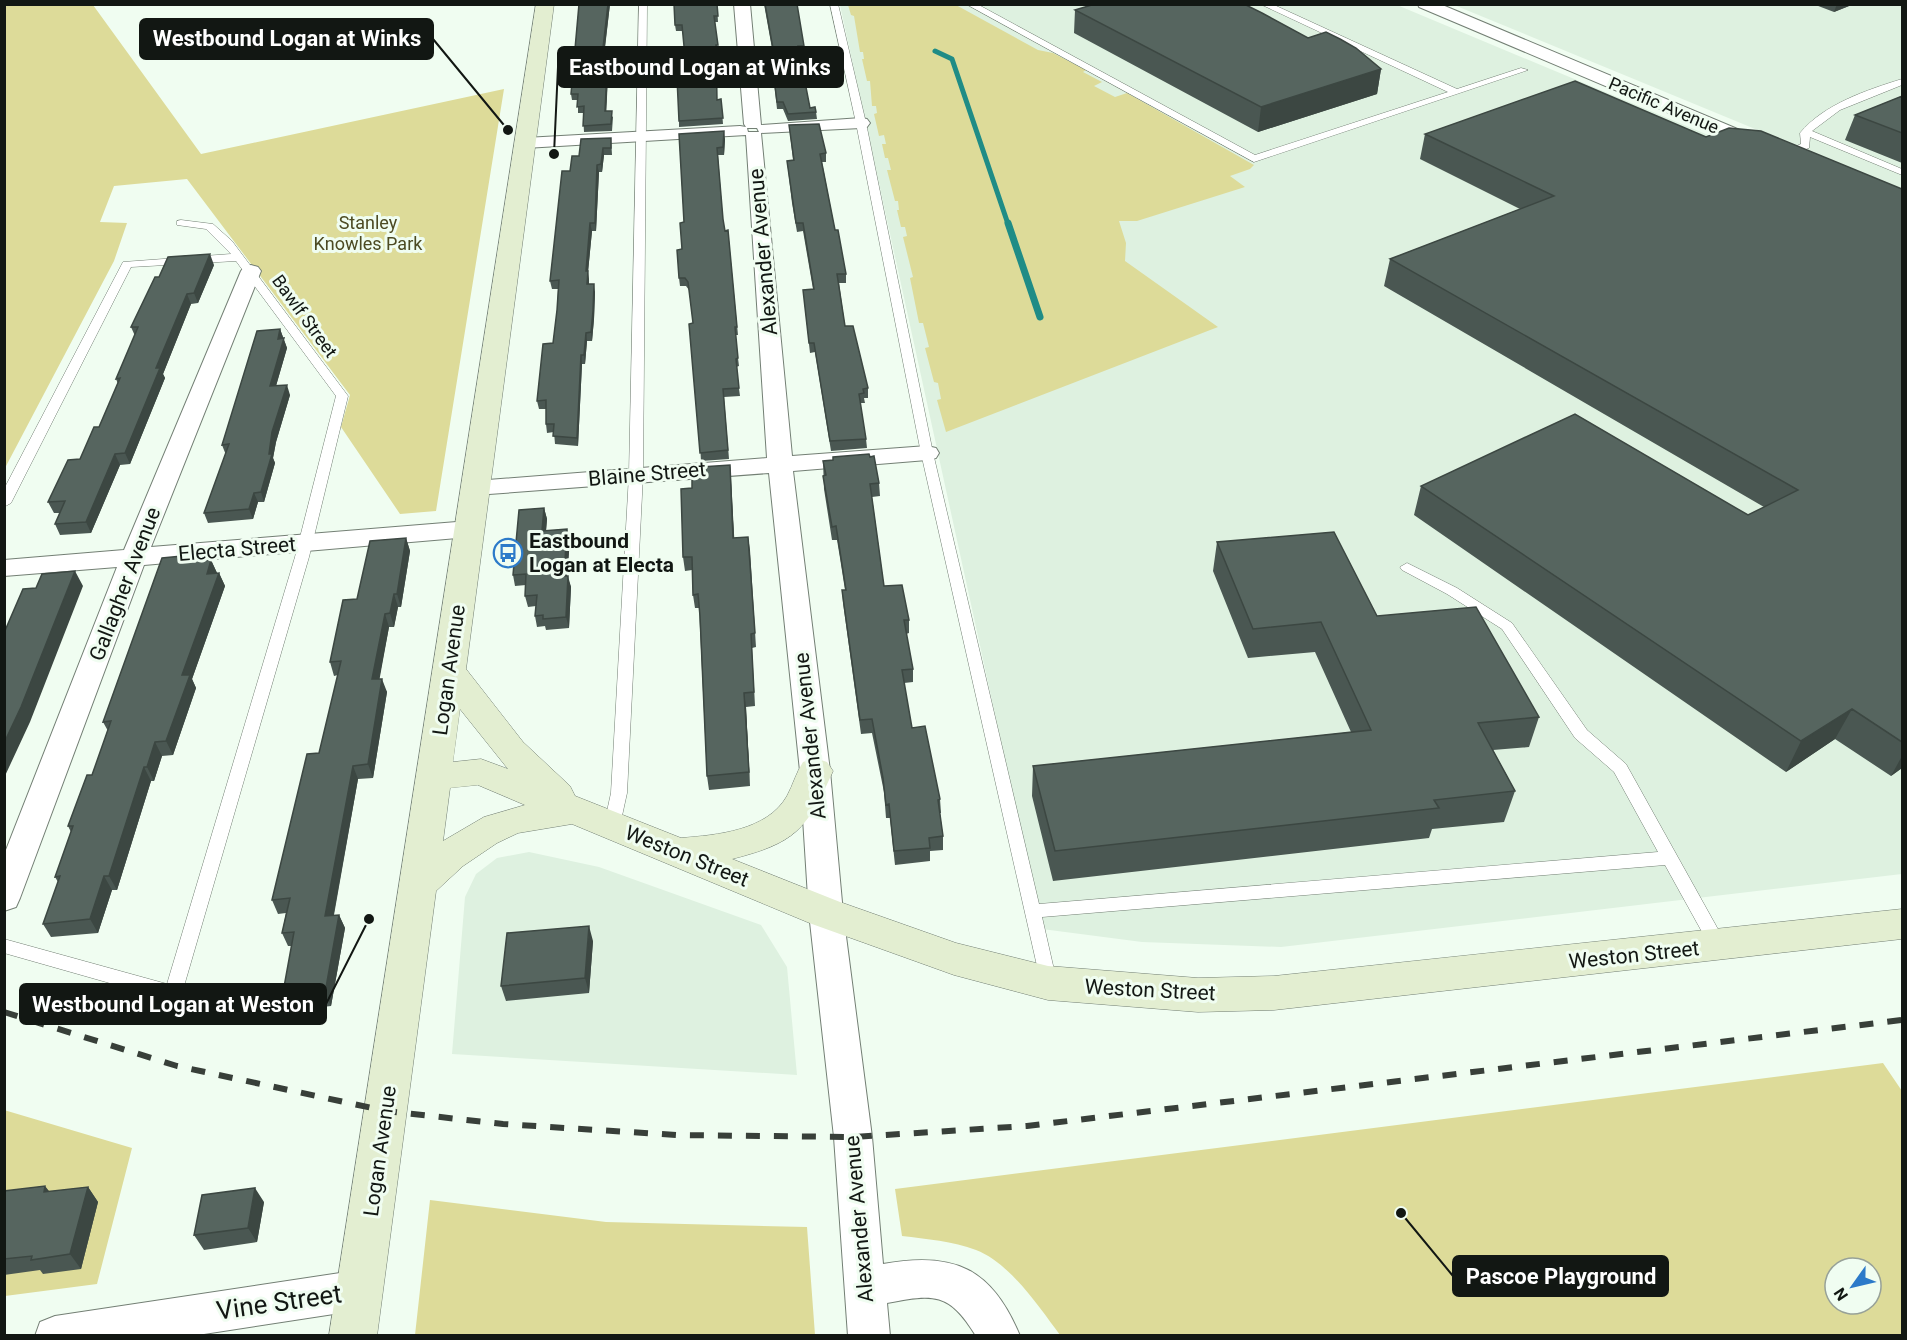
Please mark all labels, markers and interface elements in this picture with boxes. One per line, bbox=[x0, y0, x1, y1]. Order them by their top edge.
callout: Westbound Logan at Winks bbox=[140, 19, 433, 59]
text: Westbound Logan at Winks bbox=[153, 26, 421, 51]
callout: Eastbound Logan at Winks bbox=[558, 47, 843, 87]
text: Eastbound Logan at Winks bbox=[569, 55, 831, 80]
street label: Pacific Avenue bbox=[1606, 72, 1722, 138]
street label: Alexander Avenue bbox=[744, 168, 782, 336]
park label: Stanley Knowles Park bbox=[314, 212, 423, 254]
street label: Bawlf Street bbox=[268, 271, 342, 362]
street label: Blaine Street bbox=[587, 457, 707, 491]
street label: Gallagher Avenue bbox=[85, 504, 165, 664]
place label: Eastbound Logan at Electa bbox=[529, 529, 674, 577]
street label: Electa Street bbox=[177, 532, 297, 566]
bus stop icon: Eastbound Logan at Electa bbox=[492, 537, 524, 569]
street label: Logan Avenue bbox=[428, 603, 470, 737]
street label: Alexander Avenue bbox=[789, 652, 831, 820]
street label: Weston Street bbox=[622, 820, 752, 892]
street label: Weston Street bbox=[1568, 936, 1701, 974]
street label: Weston Street bbox=[1084, 975, 1216, 1005]
callout: Westbound Logan at Weston bbox=[20, 984, 326, 1024]
text: Westbound Logan at Weston bbox=[32, 992, 314, 1017]
street label: Logan Avenue bbox=[359, 1084, 401, 1218]
street label: Alexander Avenue bbox=[840, 1135, 878, 1303]
callout: Pascoe Playground bbox=[1453, 1256, 1668, 1296]
north arrow bbox=[1823, 1256, 1883, 1316]
text: Pascoe Playground bbox=[1466, 1264, 1656, 1289]
street label: Vine Street bbox=[214, 1278, 344, 1326]
text: N bbox=[1830, 1284, 1852, 1304]

